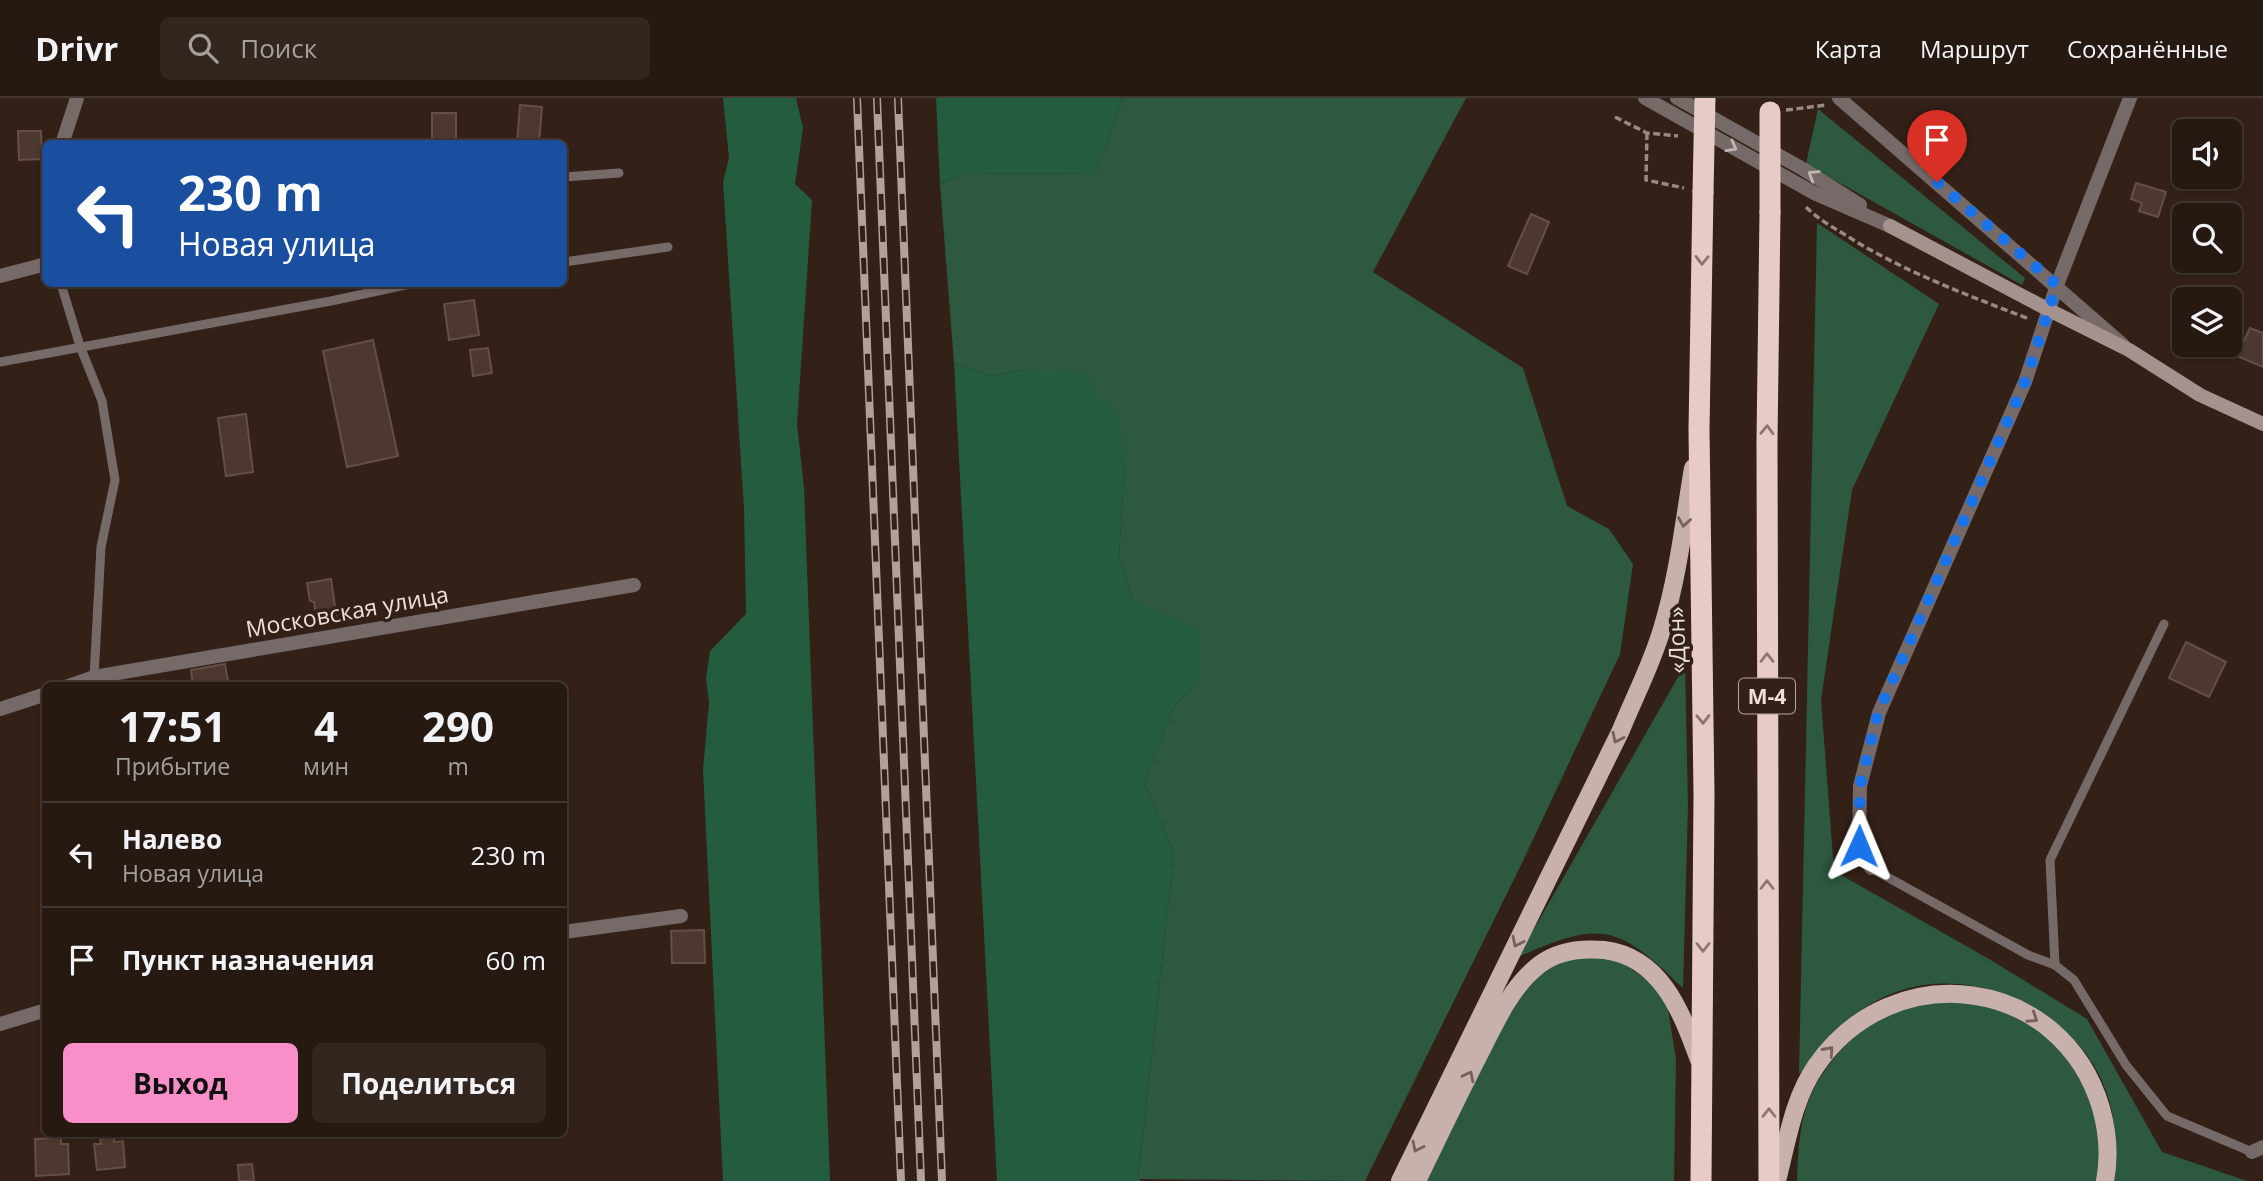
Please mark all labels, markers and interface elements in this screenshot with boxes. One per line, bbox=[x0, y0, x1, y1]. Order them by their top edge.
search box bbox=[160, 17, 650, 80]
text: Drivr bbox=[35, 26, 118, 71]
icon: search bbox=[184, 29, 222, 67]
text: Поиск bbox=[240, 30, 317, 66]
text: Карта bbox=[1815, 32, 1882, 65]
text: Маршрут bbox=[1920, 32, 2029, 65]
text: Сохранённые bbox=[2067, 32, 2228, 65]
pin bbox=[1907, 110, 1967, 182]
map controls bbox=[2172, 119, 2242, 357]
button: sound bbox=[2172, 119, 2242, 189]
icon: arrive bbox=[1918, 121, 1956, 159]
one-way arrow bbox=[1725, 139, 1737, 152]
text: 230 m bbox=[178, 159, 323, 225]
icon: left bbox=[63, 168, 154, 259]
one-way arrow bbox=[1807, 170, 1820, 183]
button: search bbox=[2172, 203, 2242, 273]
text: Новая улица bbox=[178, 222, 376, 265]
one-way arrow bbox=[1694, 256, 1710, 266]
button: layers bbox=[2172, 287, 2242, 357]
one-way arrow bbox=[1759, 425, 1775, 435]
one-way arrow bbox=[1677, 516, 1692, 528]
street label: Московская улица bbox=[243, 577, 451, 645]
street label: «Дон» bbox=[1659, 606, 1693, 674]
one-way arrow bbox=[1759, 652, 1775, 663]
road number: М-4 bbox=[1739, 678, 1795, 714]
text: 17:51 bbox=[118, 697, 227, 754]
text: 4 bbox=[314, 697, 338, 754]
text: 290 bbox=[422, 697, 494, 754]
one-way arrow bbox=[1695, 714, 1711, 725]
one-way arrow bbox=[1611, 731, 1625, 743]
text: Прибытие bbox=[115, 750, 230, 782]
text: мин bbox=[303, 750, 349, 782]
text: m bbox=[447, 750, 469, 782]
position arrow bbox=[1822, 809, 1896, 883]
text: Налево bbox=[122, 821, 222, 857]
icon: left bbox=[63, 836, 101, 874]
text: 230 m bbox=[471, 837, 546, 873]
text: Новая улица bbox=[122, 857, 264, 889]
one-way arrow bbox=[1759, 880, 1775, 890]
one-way arrow bbox=[1511, 935, 1525, 947]
icon: arrive bbox=[63, 941, 101, 979]
text: Пункт назначения bbox=[122, 942, 375, 978]
text: 60 m bbox=[485, 942, 546, 978]
one-way arrow bbox=[1695, 942, 1711, 952]
one-way arrow bbox=[2025, 1010, 2038, 1023]
button: Выход bbox=[63, 1043, 298, 1123]
button: Поделиться bbox=[312, 1043, 546, 1123]
one-way arrow bbox=[1821, 1046, 1833, 1059]
one-way arrow bbox=[1460, 1071, 1474, 1083]
one-way arrow bbox=[1761, 1107, 1776, 1118]
one-way arrow bbox=[1411, 1140, 1425, 1152]

